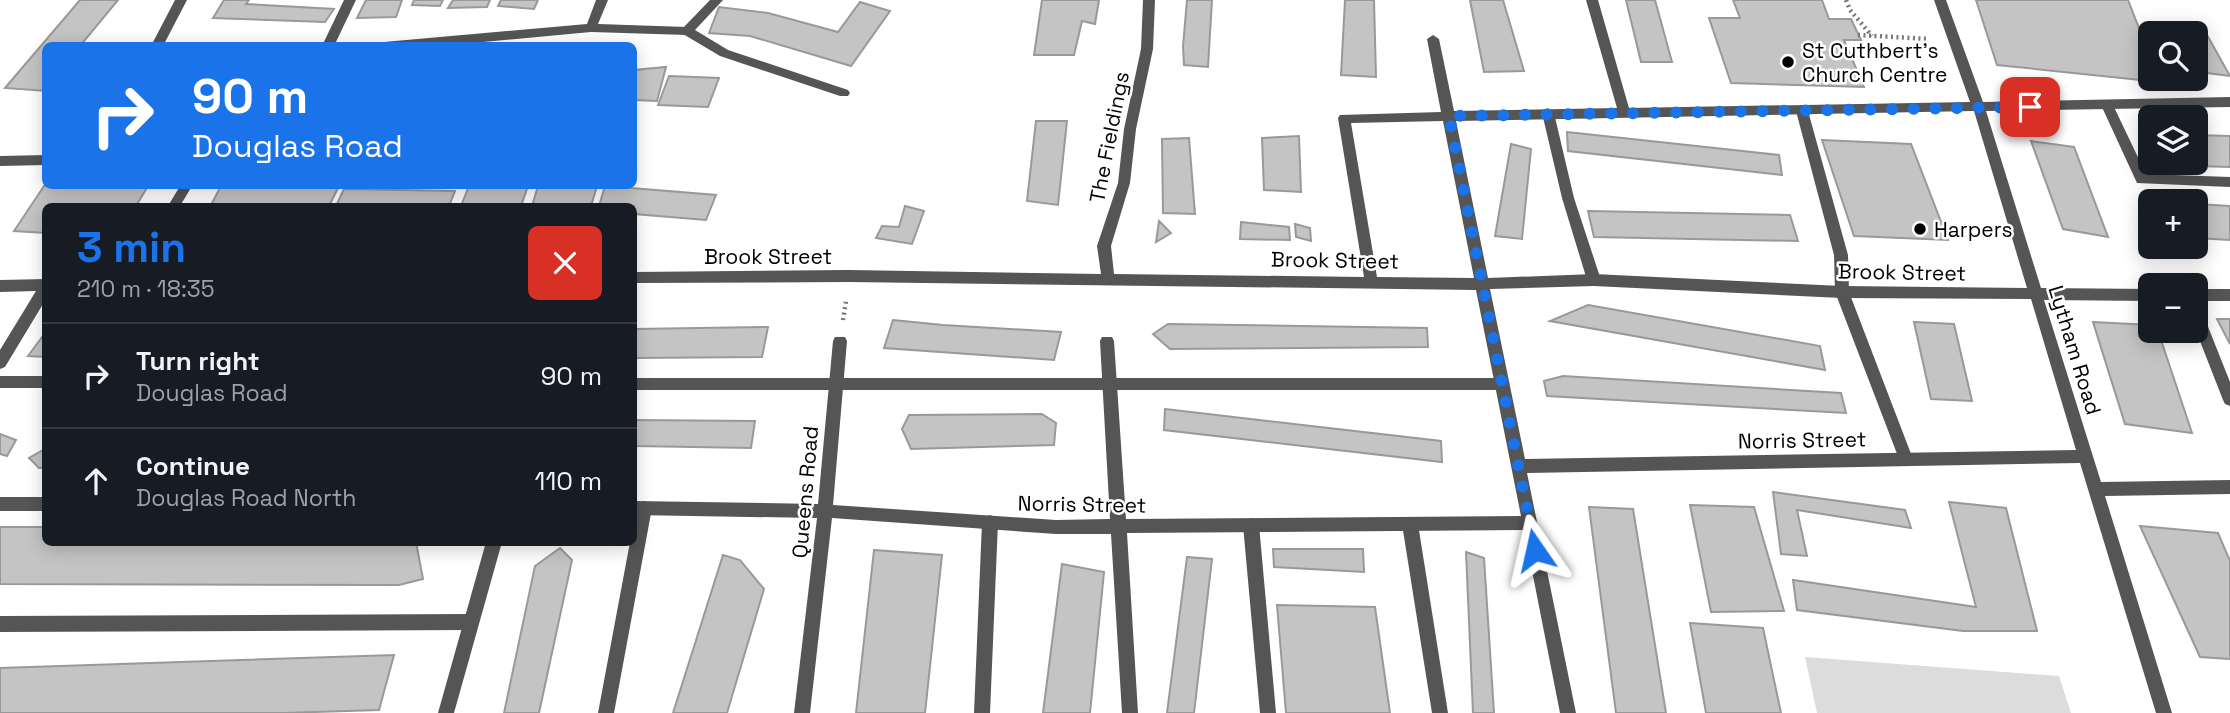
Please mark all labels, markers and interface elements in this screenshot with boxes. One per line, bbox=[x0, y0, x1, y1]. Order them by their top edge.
map controls bbox=[2138, 21, 2208, 343]
button: search bbox=[2138, 21, 2208, 91]
place label: St Cuthbert's Church Centre bbox=[1802, 37, 1948, 88]
marker: St Cuthbert's Church Centre bbox=[1780, 54, 1796, 70]
text: 90 m bbox=[192, 65, 308, 127]
street label: The Fieldings bbox=[1083, 69, 1135, 205]
icon: right bbox=[77, 70, 168, 161]
pin bbox=[2000, 77, 2060, 137]
icon: arrive bbox=[2011, 88, 2049, 126]
button: layers bbox=[2138, 105, 2208, 175]
text: Douglas Road bbox=[192, 126, 403, 166]
button: + bbox=[2138, 189, 2208, 259]
place label: Harpers bbox=[1934, 216, 2013, 243]
text: 3 min bbox=[77, 221, 186, 274]
marker: Harpers bbox=[1912, 221, 1928, 237]
button: close bbox=[528, 226, 602, 300]
street label: Brook Street bbox=[704, 243, 832, 270]
street label: Brook Street bbox=[1271, 245, 1399, 275]
street label: Brook Street bbox=[1838, 257, 1966, 287]
button: − bbox=[2138, 273, 2208, 343]
text: 210 m · 18:35 bbox=[77, 274, 214, 304]
street label: Lytham Road bbox=[2043, 282, 2107, 418]
text: Turn right bbox=[136, 344, 260, 378]
icon: right bbox=[77, 357, 115, 395]
text: 90 m bbox=[540, 359, 602, 393]
text: Douglas Road bbox=[136, 378, 288, 408]
street label: Queens Road bbox=[786, 425, 824, 559]
street label: Norris Street bbox=[1738, 425, 1866, 455]
text: Continue bbox=[136, 449, 250, 483]
icon: ahead bbox=[77, 462, 115, 500]
text: 110 m bbox=[535, 464, 602, 498]
text: Douglas Road North bbox=[136, 483, 356, 513]
street label: Norris Street bbox=[1018, 489, 1146, 519]
position arrow bbox=[1498, 513, 1572, 587]

